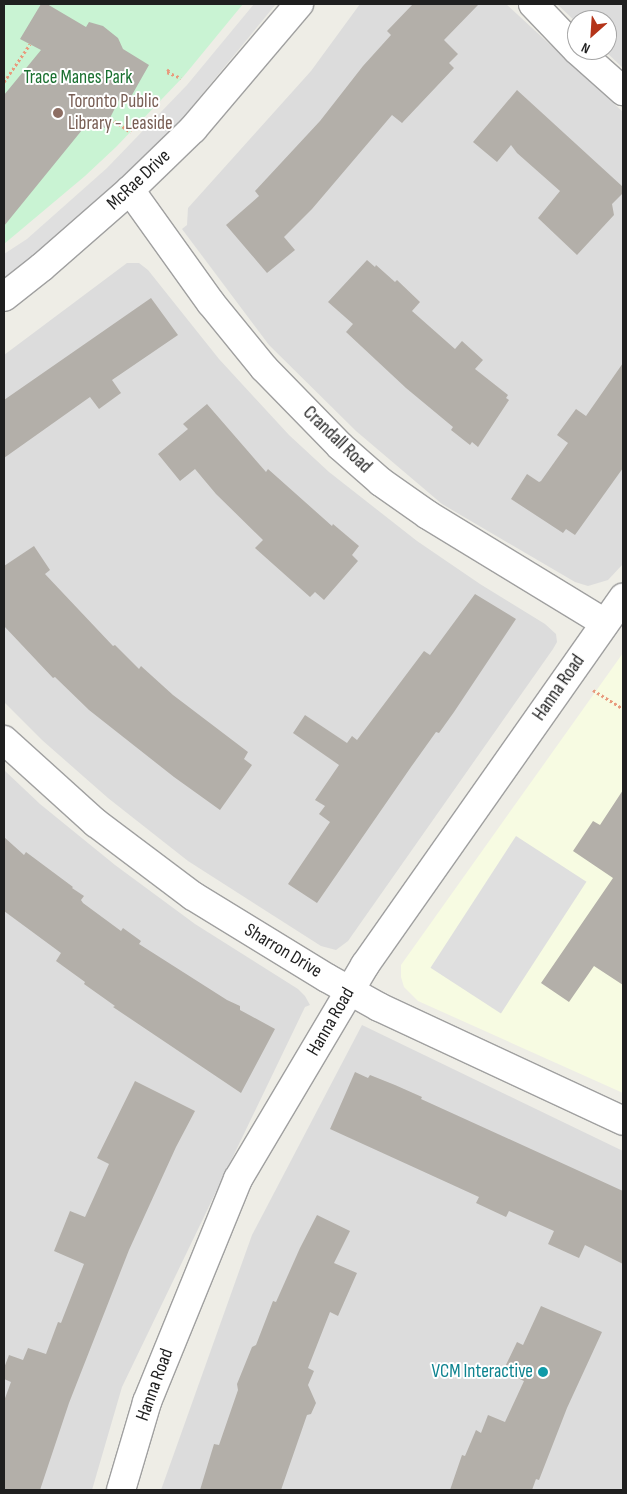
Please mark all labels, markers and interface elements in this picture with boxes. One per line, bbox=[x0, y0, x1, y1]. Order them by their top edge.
north arrow bbox=[567, 10, 617, 60]
text: N bbox=[579, 39, 593, 57]
park label: Trace Manes Park bbox=[24, 67, 132, 89]
place label: Toronto Public Library - Leaside bbox=[68, 91, 173, 135]
marker: Toronto Public Library - Leaside bbox=[52, 107, 64, 119]
street label: McRae Drive bbox=[102, 145, 176, 215]
street label: Crandall Road bbox=[298, 402, 376, 478]
street label: Hanna Road bbox=[528, 651, 590, 725]
street label: Sharron Drive bbox=[240, 919, 326, 983]
street label: Hanna Road bbox=[302, 984, 360, 1060]
street label: Hanna Road bbox=[131, 1346, 179, 1424]
place label: VCM Interactive bbox=[432, 1361, 533, 1383]
marker: VCM Interactive bbox=[537, 1366, 549, 1378]

